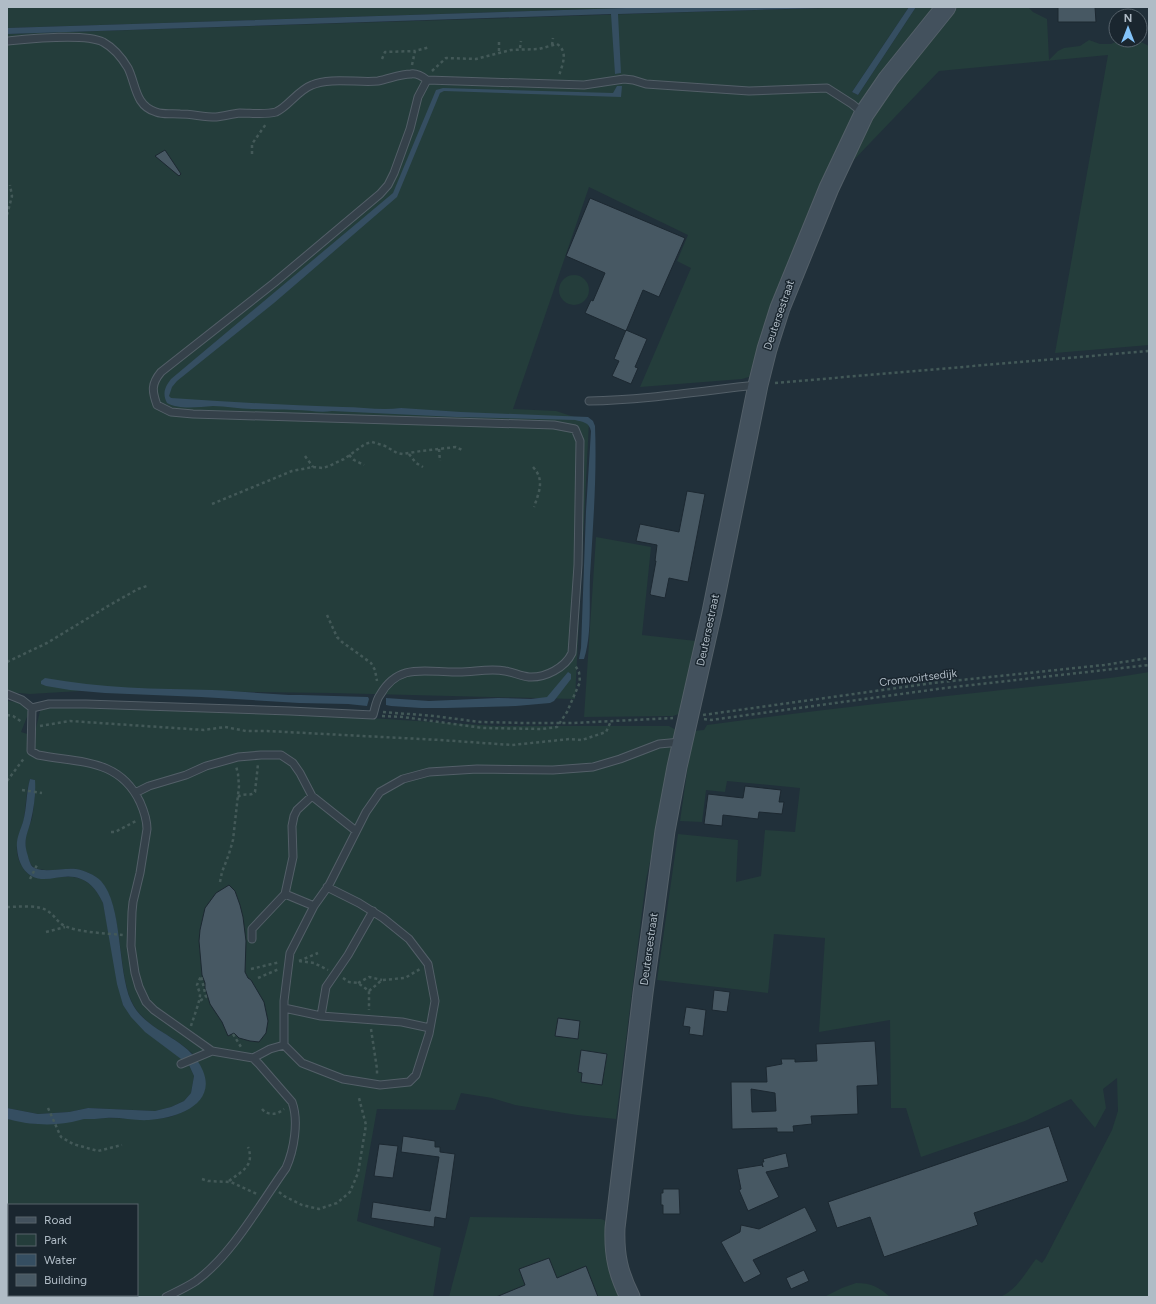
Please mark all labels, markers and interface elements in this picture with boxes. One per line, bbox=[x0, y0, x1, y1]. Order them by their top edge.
north arrow bbox=[1108, 8, 1148, 48]
text: N bbox=[1124, 12, 1132, 25]
street label: Deutersestraat bbox=[761, 278, 797, 352]
street label: Deutersestraat bbox=[694, 593, 722, 667]
street label: Cromvoirtsedijk bbox=[878, 667, 958, 689]
street label: Deutersestraat bbox=[637, 912, 661, 986]
legend bbox=[8, 1204, 138, 1296]
text: Road bbox=[44, 1213, 72, 1227]
text: Park bbox=[44, 1233, 67, 1247]
text: Water bbox=[44, 1253, 76, 1267]
text: Building bbox=[44, 1273, 87, 1287]

